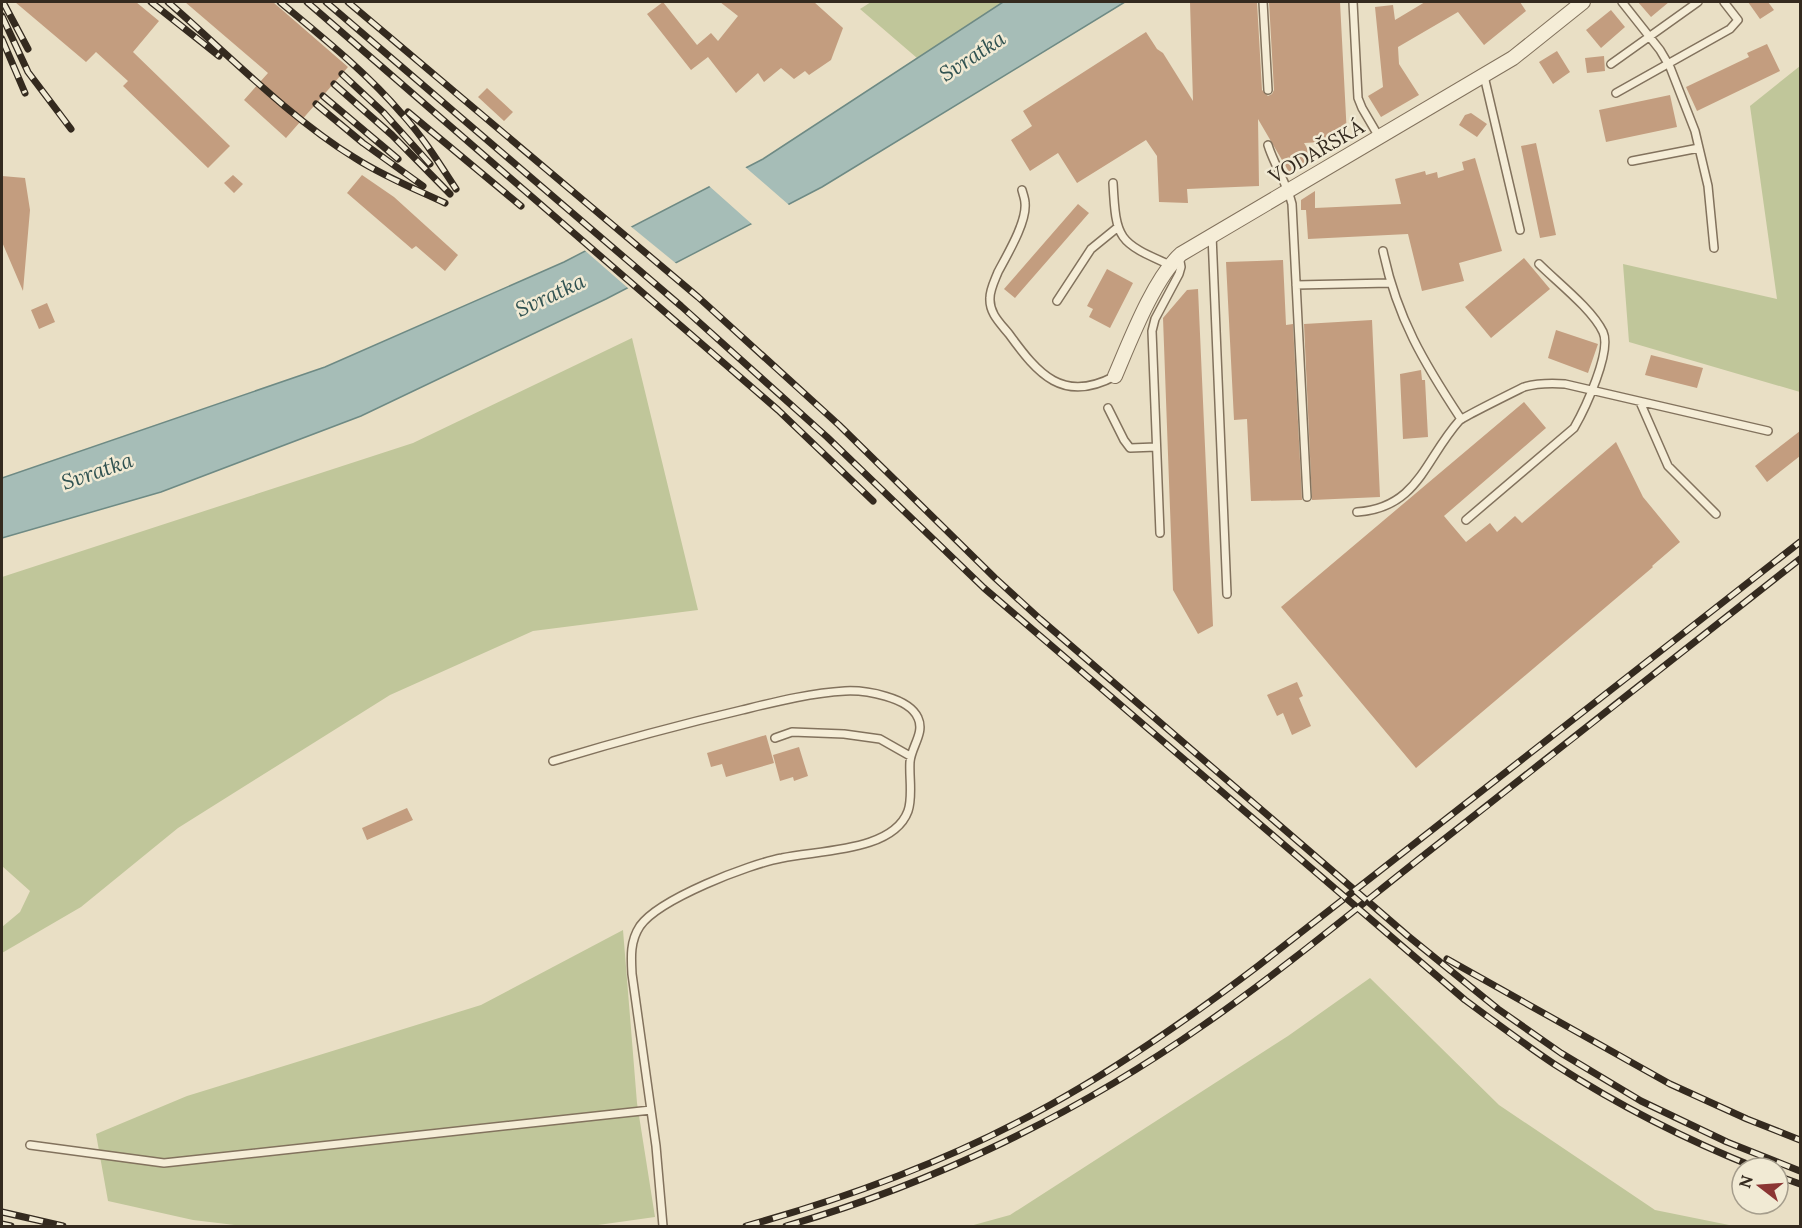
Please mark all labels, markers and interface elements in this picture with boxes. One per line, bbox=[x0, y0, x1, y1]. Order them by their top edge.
water label: Svratka bbox=[934, 24, 1011, 87]
street label: VODAŘSKÁ bbox=[1263, 114, 1368, 189]
water label: Svratka bbox=[511, 267, 590, 323]
water label: Svratka bbox=[58, 446, 137, 496]
north arrow bbox=[1730, 1156, 1790, 1216]
text: N bbox=[1734, 1173, 1757, 1190]

